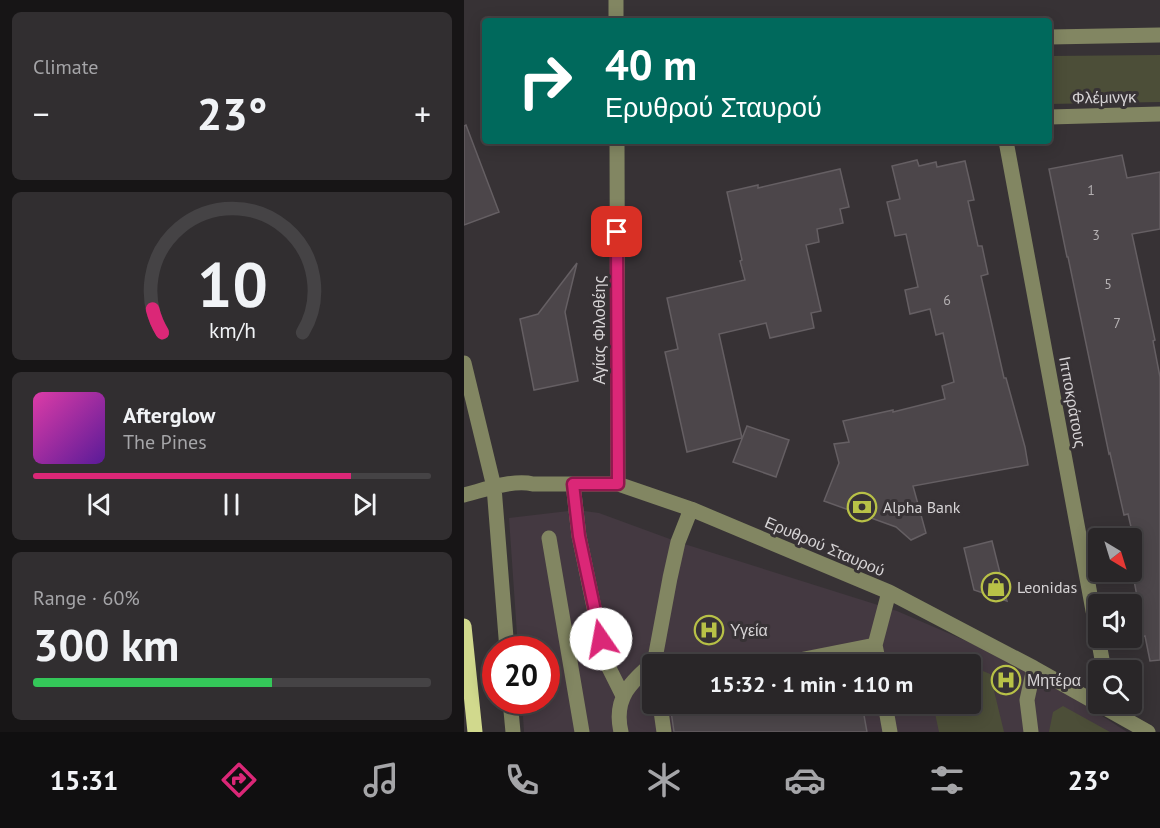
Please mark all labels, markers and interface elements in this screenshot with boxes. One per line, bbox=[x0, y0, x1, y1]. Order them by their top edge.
text: 40 m bbox=[605, 37, 697, 92]
icon: right bbox=[506, 42, 584, 120]
text: Climate bbox=[33, 54, 99, 80]
text: 23° bbox=[197, 84, 267, 142]
street label: Φλέμινγκ bbox=[1072, 86, 1137, 108]
text: Ερυθρού Σταυρού bbox=[605, 90, 822, 124]
text: − bbox=[33, 92, 50, 135]
text: + bbox=[414, 92, 431, 135]
house number: 1 bbox=[1087, 181, 1095, 199]
pin bbox=[591, 206, 642, 257]
icon: arrive bbox=[600, 215, 633, 248]
house number: 3 bbox=[1092, 226, 1100, 244]
text: 10 bbox=[197, 243, 267, 324]
street label: Αγίας Φιλοθέης bbox=[589, 275, 609, 384]
house number: 5 bbox=[1104, 275, 1112, 293]
house number: 6 bbox=[943, 291, 951, 309]
house number: 7 bbox=[1113, 314, 1121, 332]
text: km/h bbox=[208, 316, 255, 344]
street label: Ιπποκράτους bbox=[1055, 355, 1091, 450]
text: Afterglow bbox=[123, 401, 215, 429]
text: The Pines bbox=[123, 429, 207, 455]
icon: previous bbox=[83, 488, 116, 521]
icon: pause bbox=[215, 488, 248, 521]
icon: next bbox=[348, 488, 381, 521]
bank icon: Alpha Bank bbox=[846, 491, 878, 523]
place label: Alpha Bank bbox=[883, 497, 961, 517]
street label: Ερυθρού Σταυρού bbox=[762, 512, 888, 580]
north arrow bbox=[1088, 528, 1142, 582]
map controls bbox=[1088, 528, 1142, 714]
shop icon: Leonidas bbox=[980, 571, 1012, 603]
place label: Leonidas bbox=[1017, 577, 1077, 597]
text: Range · 60% bbox=[33, 585, 140, 611]
button: sound bbox=[1088, 594, 1142, 648]
position arrow bbox=[569, 607, 633, 671]
hospital icon: Υγεία bbox=[693, 614, 725, 646]
text: 300 km bbox=[33, 615, 179, 673]
place label: Υγεία bbox=[730, 620, 768, 640]
speed limit sign: 20 bbox=[482, 636, 560, 714]
button: search bbox=[1088, 660, 1142, 714]
hospital icon: Μητέρα bbox=[990, 664, 1022, 696]
text: 15:32 · 1 min · 110 m bbox=[710, 670, 913, 698]
place label: Μητέρα bbox=[1027, 670, 1081, 690]
icon: directions bbox=[218, 759, 260, 801]
icon: music bbox=[360, 759, 402, 801]
icon: phone bbox=[501, 759, 543, 801]
icon: climate bbox=[643, 759, 685, 801]
icon: car bbox=[784, 759, 826, 801]
icon: filters bbox=[926, 759, 968, 801]
text: 15:31 bbox=[50, 763, 118, 797]
text: 23° bbox=[1068, 763, 1110, 797]

